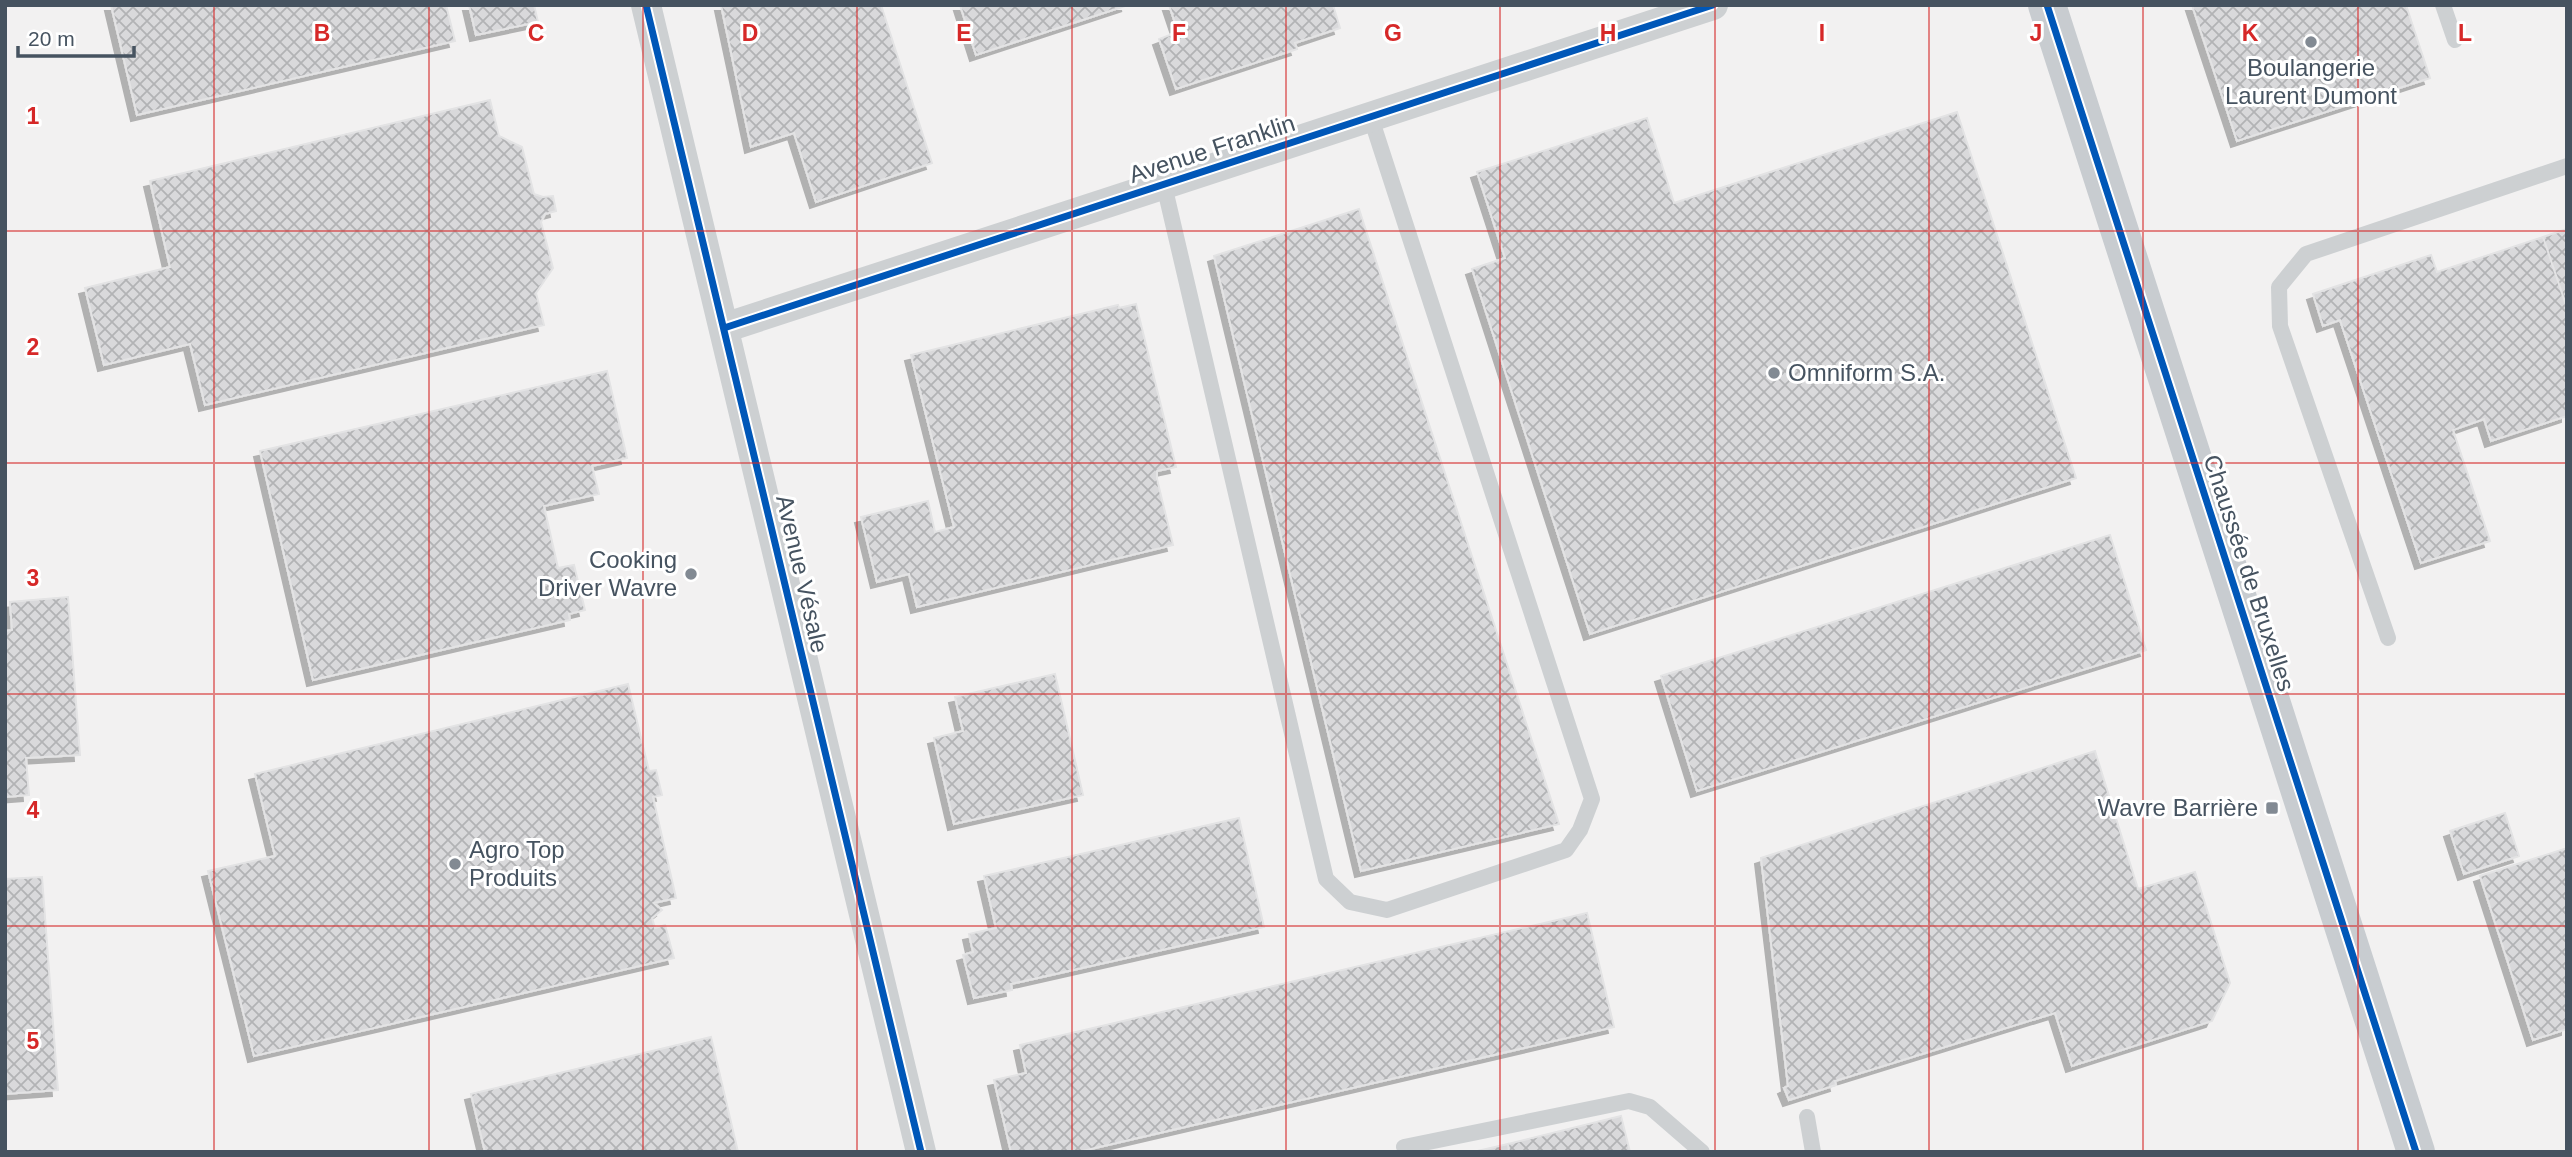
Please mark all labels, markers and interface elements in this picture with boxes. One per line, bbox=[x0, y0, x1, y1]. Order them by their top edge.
scale bar bbox=[18, 14, 133, 58]
text: B bbox=[314, 20, 330, 46]
text: C bbox=[528, 20, 544, 46]
text: D bbox=[742, 20, 758, 46]
text: E bbox=[956, 20, 972, 46]
text: F bbox=[1172, 20, 1186, 46]
text: G bbox=[1384, 20, 1402, 46]
text: H bbox=[1600, 20, 1616, 46]
text: I bbox=[1819, 20, 1825, 46]
text: J bbox=[2030, 20, 2042, 46]
text: K bbox=[2242, 20, 2259, 46]
text: L bbox=[2458, 20, 2472, 46]
text: 20 m bbox=[28, 27, 75, 50]
marker: Boulangerie Laurent Dumont bbox=[2303, 34, 2319, 50]
place label: Boulangerie Laurent Dumont bbox=[2225, 54, 2397, 109]
text: 1 bbox=[27, 103, 40, 129]
street label: Avenue Franklin bbox=[1125, 109, 1298, 188]
text: 2 bbox=[27, 334, 39, 360]
place label: Omniform S.A. bbox=[1788, 359, 1945, 386]
marker: Omniform S.A. bbox=[1766, 365, 1782, 381]
street label: Chaussée de Bruxelles bbox=[2199, 451, 2300, 694]
street label: Avenue Vésale bbox=[771, 492, 834, 655]
place label: Cooking Driver Wavre bbox=[538, 546, 677, 601]
text: 3 bbox=[27, 565, 39, 591]
marker: Cooking Driver Wavre bbox=[683, 566, 699, 582]
place label: Wavre Barrière bbox=[2098, 794, 2258, 821]
text: 4 bbox=[27, 797, 40, 823]
marker: Wavre Barrière bbox=[2264, 800, 2280, 816]
place label: Agro Top Produits bbox=[469, 836, 565, 891]
marker: Agro Top Produits bbox=[447, 856, 463, 872]
text: 5 bbox=[27, 1028, 40, 1054]

